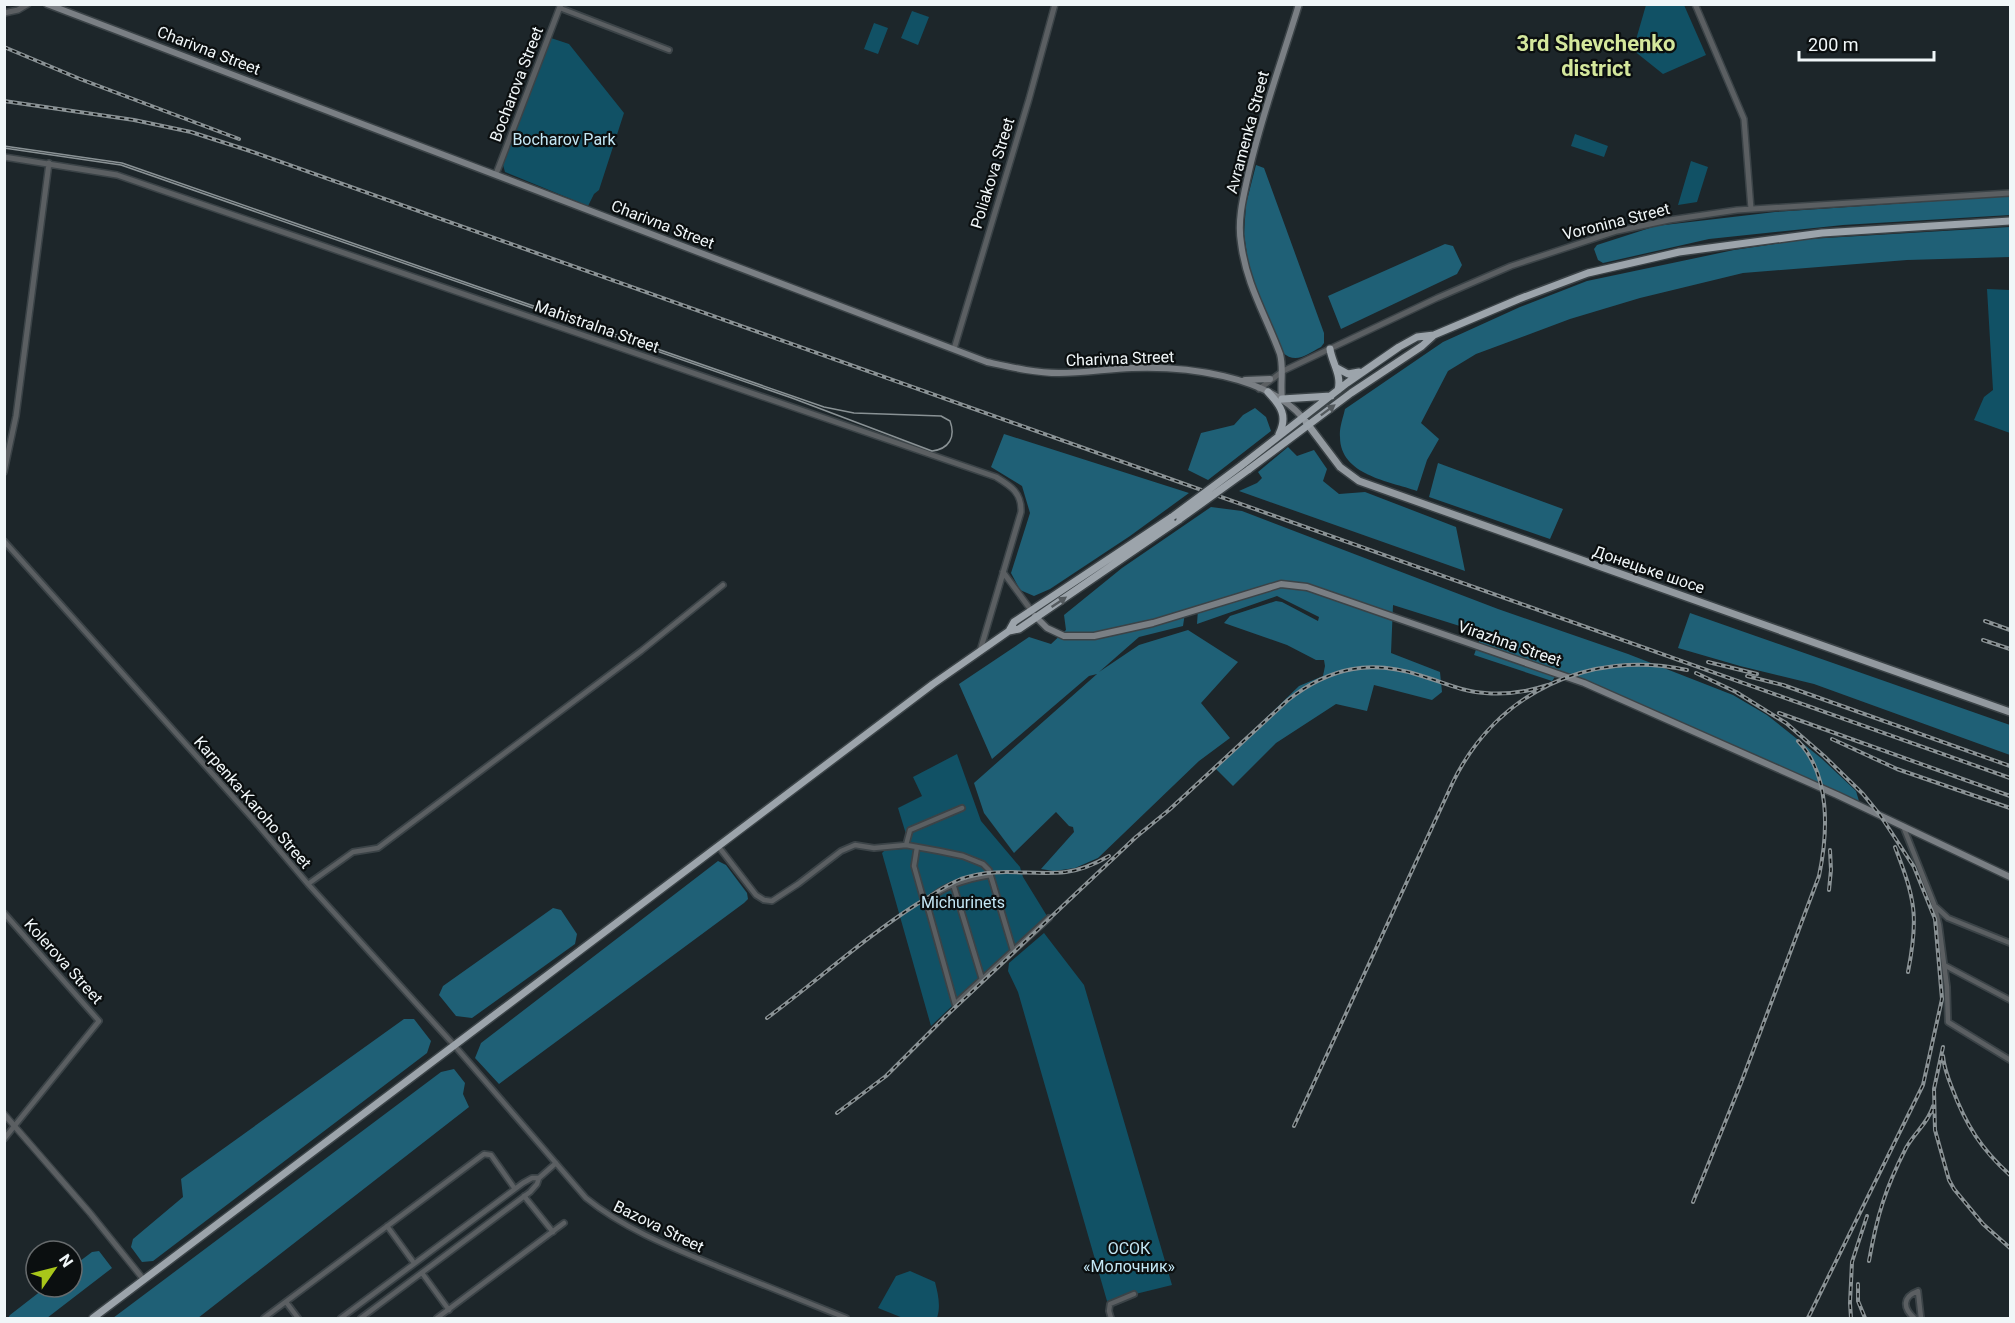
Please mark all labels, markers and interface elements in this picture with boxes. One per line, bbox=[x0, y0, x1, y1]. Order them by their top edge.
street label: Charivna Street bbox=[155, 22, 263, 79]
street label: Bocharova Street bbox=[486, 24, 547, 144]
scale bar bbox=[1799, 24, 1934, 62]
district label: 3rd Shevchenko district bbox=[1516, 31, 1676, 81]
text: 200 m bbox=[1808, 34, 1859, 55]
street label: Avramenka Street bbox=[1222, 69, 1273, 195]
street label: Poliakova Street bbox=[967, 115, 1018, 231]
park label: Bocharov Park bbox=[512, 130, 617, 149]
street label: Charivna Street bbox=[609, 196, 717, 253]
street label: Voronina Street bbox=[1561, 199, 1672, 244]
street label: Mahistralna Street bbox=[532, 296, 662, 357]
street label: Charivna Street bbox=[1065, 347, 1175, 370]
one-way arrow bbox=[1321, 404, 1336, 416]
street label: Донецьке шосе bbox=[1590, 541, 1707, 597]
one-way arrow bbox=[1050, 596, 1066, 608]
street label: Virazhna Street bbox=[1456, 617, 1564, 670]
street label: Karpenka-Karoho Street bbox=[190, 732, 315, 872]
park label: Michurinets bbox=[921, 893, 1005, 912]
street label: Kolerova Street bbox=[20, 915, 107, 1008]
street label: Bazova Street bbox=[611, 1196, 707, 1256]
north arrow bbox=[24, 1239, 84, 1299]
park label: ОСОК «Молочник» bbox=[1083, 1239, 1175, 1276]
text: N bbox=[55, 1251, 77, 1271]

